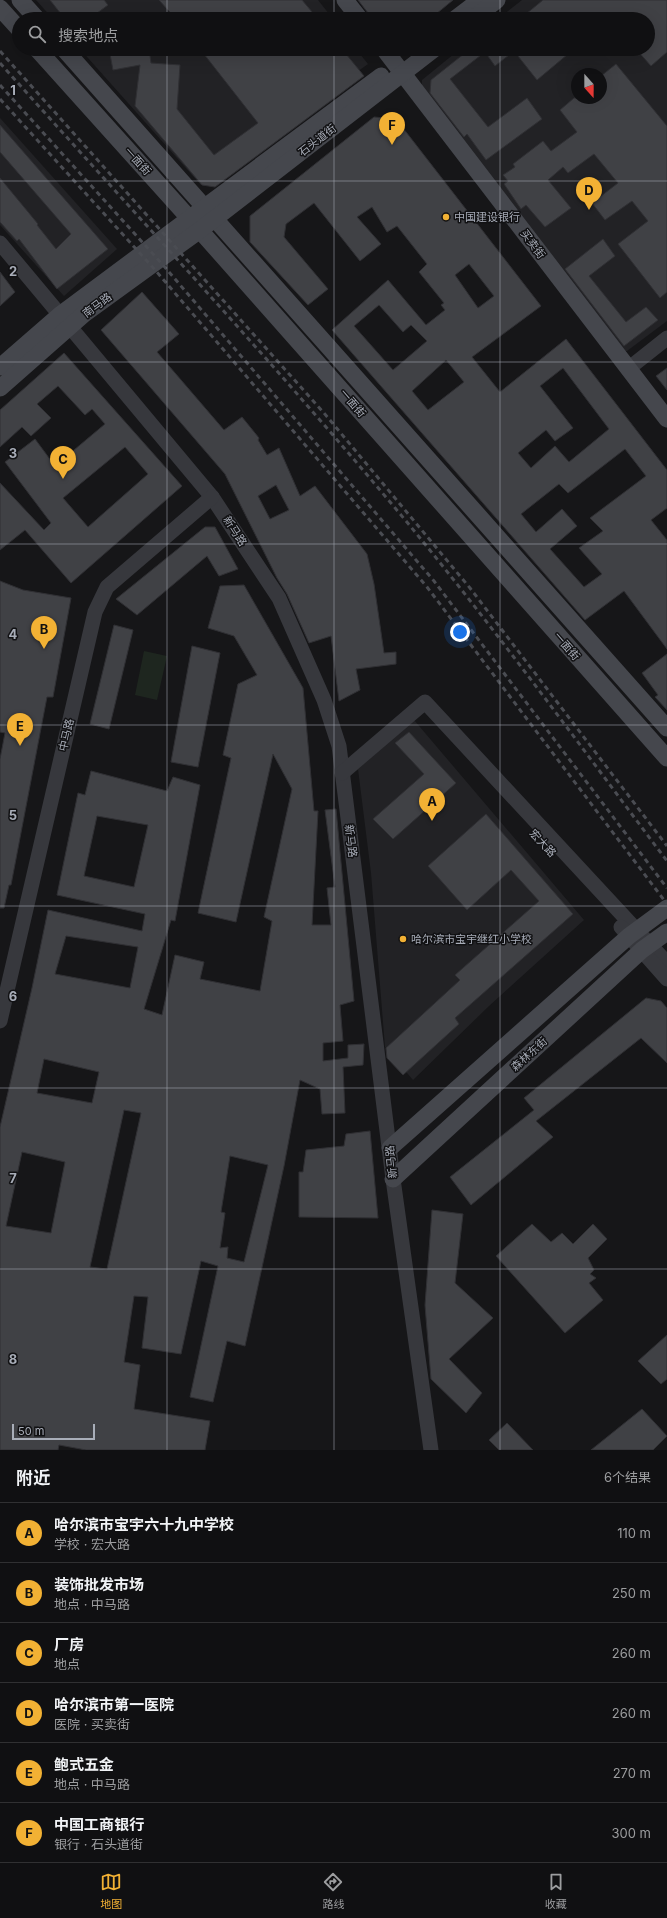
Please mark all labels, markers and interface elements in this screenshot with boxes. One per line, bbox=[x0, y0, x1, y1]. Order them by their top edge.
search box bbox=[12, 12, 655, 56]
icon: search bbox=[26, 23, 48, 45]
text: 搜索地点 bbox=[58, 26, 118, 45]
north arrow bbox=[571, 68, 607, 104]
text: 1 bbox=[10, 82, 16, 98]
pin: F bbox=[379, 112, 405, 145]
street label: 石头道街 bbox=[295, 121, 339, 159]
street label: 一面街 bbox=[122, 144, 154, 178]
pin: D bbox=[576, 177, 602, 210]
place label: 中国建设银行 bbox=[454, 210, 520, 224]
marker: 中国建设银行 bbox=[441, 212, 451, 222]
street label: 买卖街 bbox=[517, 227, 549, 261]
text: 2 bbox=[9, 263, 17, 279]
street label: 南马路 bbox=[80, 289, 114, 321]
street label: 一面街 bbox=[337, 386, 369, 420]
text: 3 bbox=[9, 445, 17, 461]
pin: C bbox=[50, 446, 76, 479]
street label: 新马路 bbox=[220, 513, 250, 549]
pin: B bbox=[31, 616, 57, 649]
your location bbox=[450, 622, 470, 642]
text: 4 bbox=[9, 626, 18, 642]
street label: 一面街 bbox=[551, 629, 583, 663]
pin: E bbox=[7, 713, 33, 746]
street label: 中马路 bbox=[55, 717, 77, 753]
pin: A bbox=[419, 788, 445, 821]
text: 5 bbox=[9, 807, 17, 823]
street label: 新马路 bbox=[342, 824, 360, 858]
street label: 宏大路 bbox=[527, 826, 559, 860]
place label: 哈尔滨市宝宇继红小学校 bbox=[411, 932, 532, 946]
marker: 哈尔滨市宝宇继红小学校 bbox=[398, 934, 408, 944]
text: 6 bbox=[9, 988, 17, 1004]
street label: 森林东街 bbox=[508, 1034, 550, 1074]
street label: 新马路 bbox=[382, 1145, 400, 1179]
text: 7 bbox=[9, 1170, 17, 1186]
text: 8 bbox=[9, 1351, 17, 1367]
scale bar bbox=[12, 1422, 95, 1441]
text: 50 m bbox=[18, 1424, 44, 1438]
text: 附近 bbox=[16, 1468, 50, 1488]
text: 6个结果 bbox=[604, 1469, 651, 1485]
text: 哈尔滨市宝宇六十九中学校 bbox=[54, 1515, 234, 1534]
text: A bbox=[24, 1525, 34, 1541]
text: 110 m bbox=[617, 1525, 651, 1541]
text: 学校 · 宏大路 bbox=[54, 1536, 130, 1552]
text: 装饰批发市场 bbox=[54, 1575, 144, 1594]
text: B bbox=[25, 1585, 33, 1601]
text: 250 m bbox=[612, 1585, 651, 1601]
text: 地点 · 中马路 bbox=[54, 1596, 130, 1612]
text: 厂房 bbox=[54, 1635, 84, 1654]
text: C bbox=[24, 1645, 34, 1661]
text: 260 m bbox=[612, 1645, 651, 1661]
text: 地点 bbox=[54, 1656, 80, 1672]
text: 哈尔滨市第一医院 bbox=[54, 1695, 174, 1714]
text: D bbox=[24, 1705, 34, 1721]
text: 260 m bbox=[612, 1705, 651, 1721]
text: 医院 · 买卖街 bbox=[54, 1716, 130, 1732]
text: 鲍式五金 bbox=[54, 1755, 114, 1774]
text: E bbox=[25, 1765, 33, 1781]
text: 270 m bbox=[613, 1765, 651, 1781]
text: 地点 · 中马路 bbox=[54, 1776, 130, 1792]
text: 中国工商银行 bbox=[54, 1815, 144, 1834]
text: F bbox=[25, 1825, 33, 1841]
text: 300 m bbox=[612, 1825, 651, 1841]
text: 银行 · 石头道街 bbox=[54, 1836, 143, 1852]
tab: 地图 bbox=[100, 1871, 122, 1911]
tab: 路线 bbox=[322, 1871, 344, 1911]
tab: 收藏 bbox=[545, 1871, 567, 1911]

